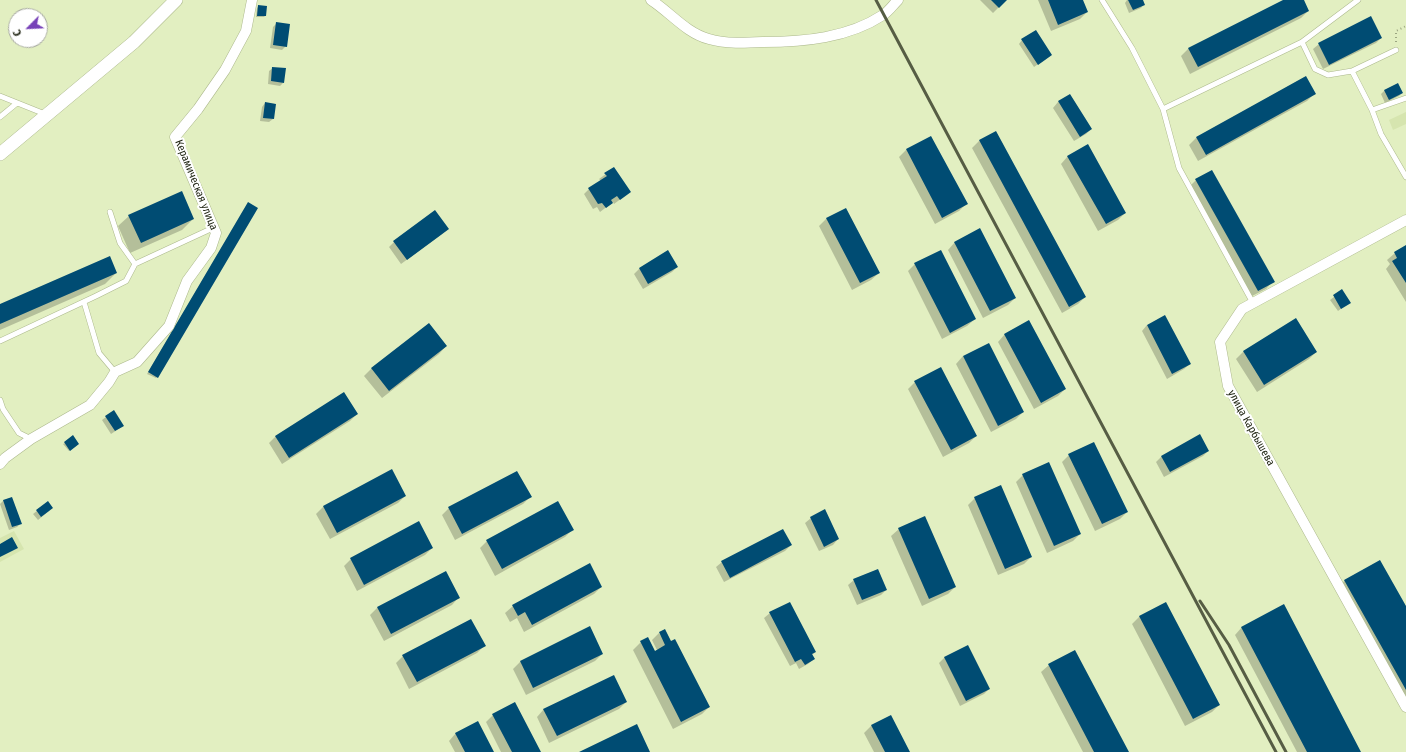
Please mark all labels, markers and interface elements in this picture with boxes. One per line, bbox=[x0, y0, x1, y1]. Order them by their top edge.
north arrow bbox=[8, 8, 48, 48]
text: С bbox=[10, 27, 25, 38]
street label: Керамическая улица bbox=[172, 138, 220, 232]
street label: улица Карбышева bbox=[1225, 388, 1277, 468]

